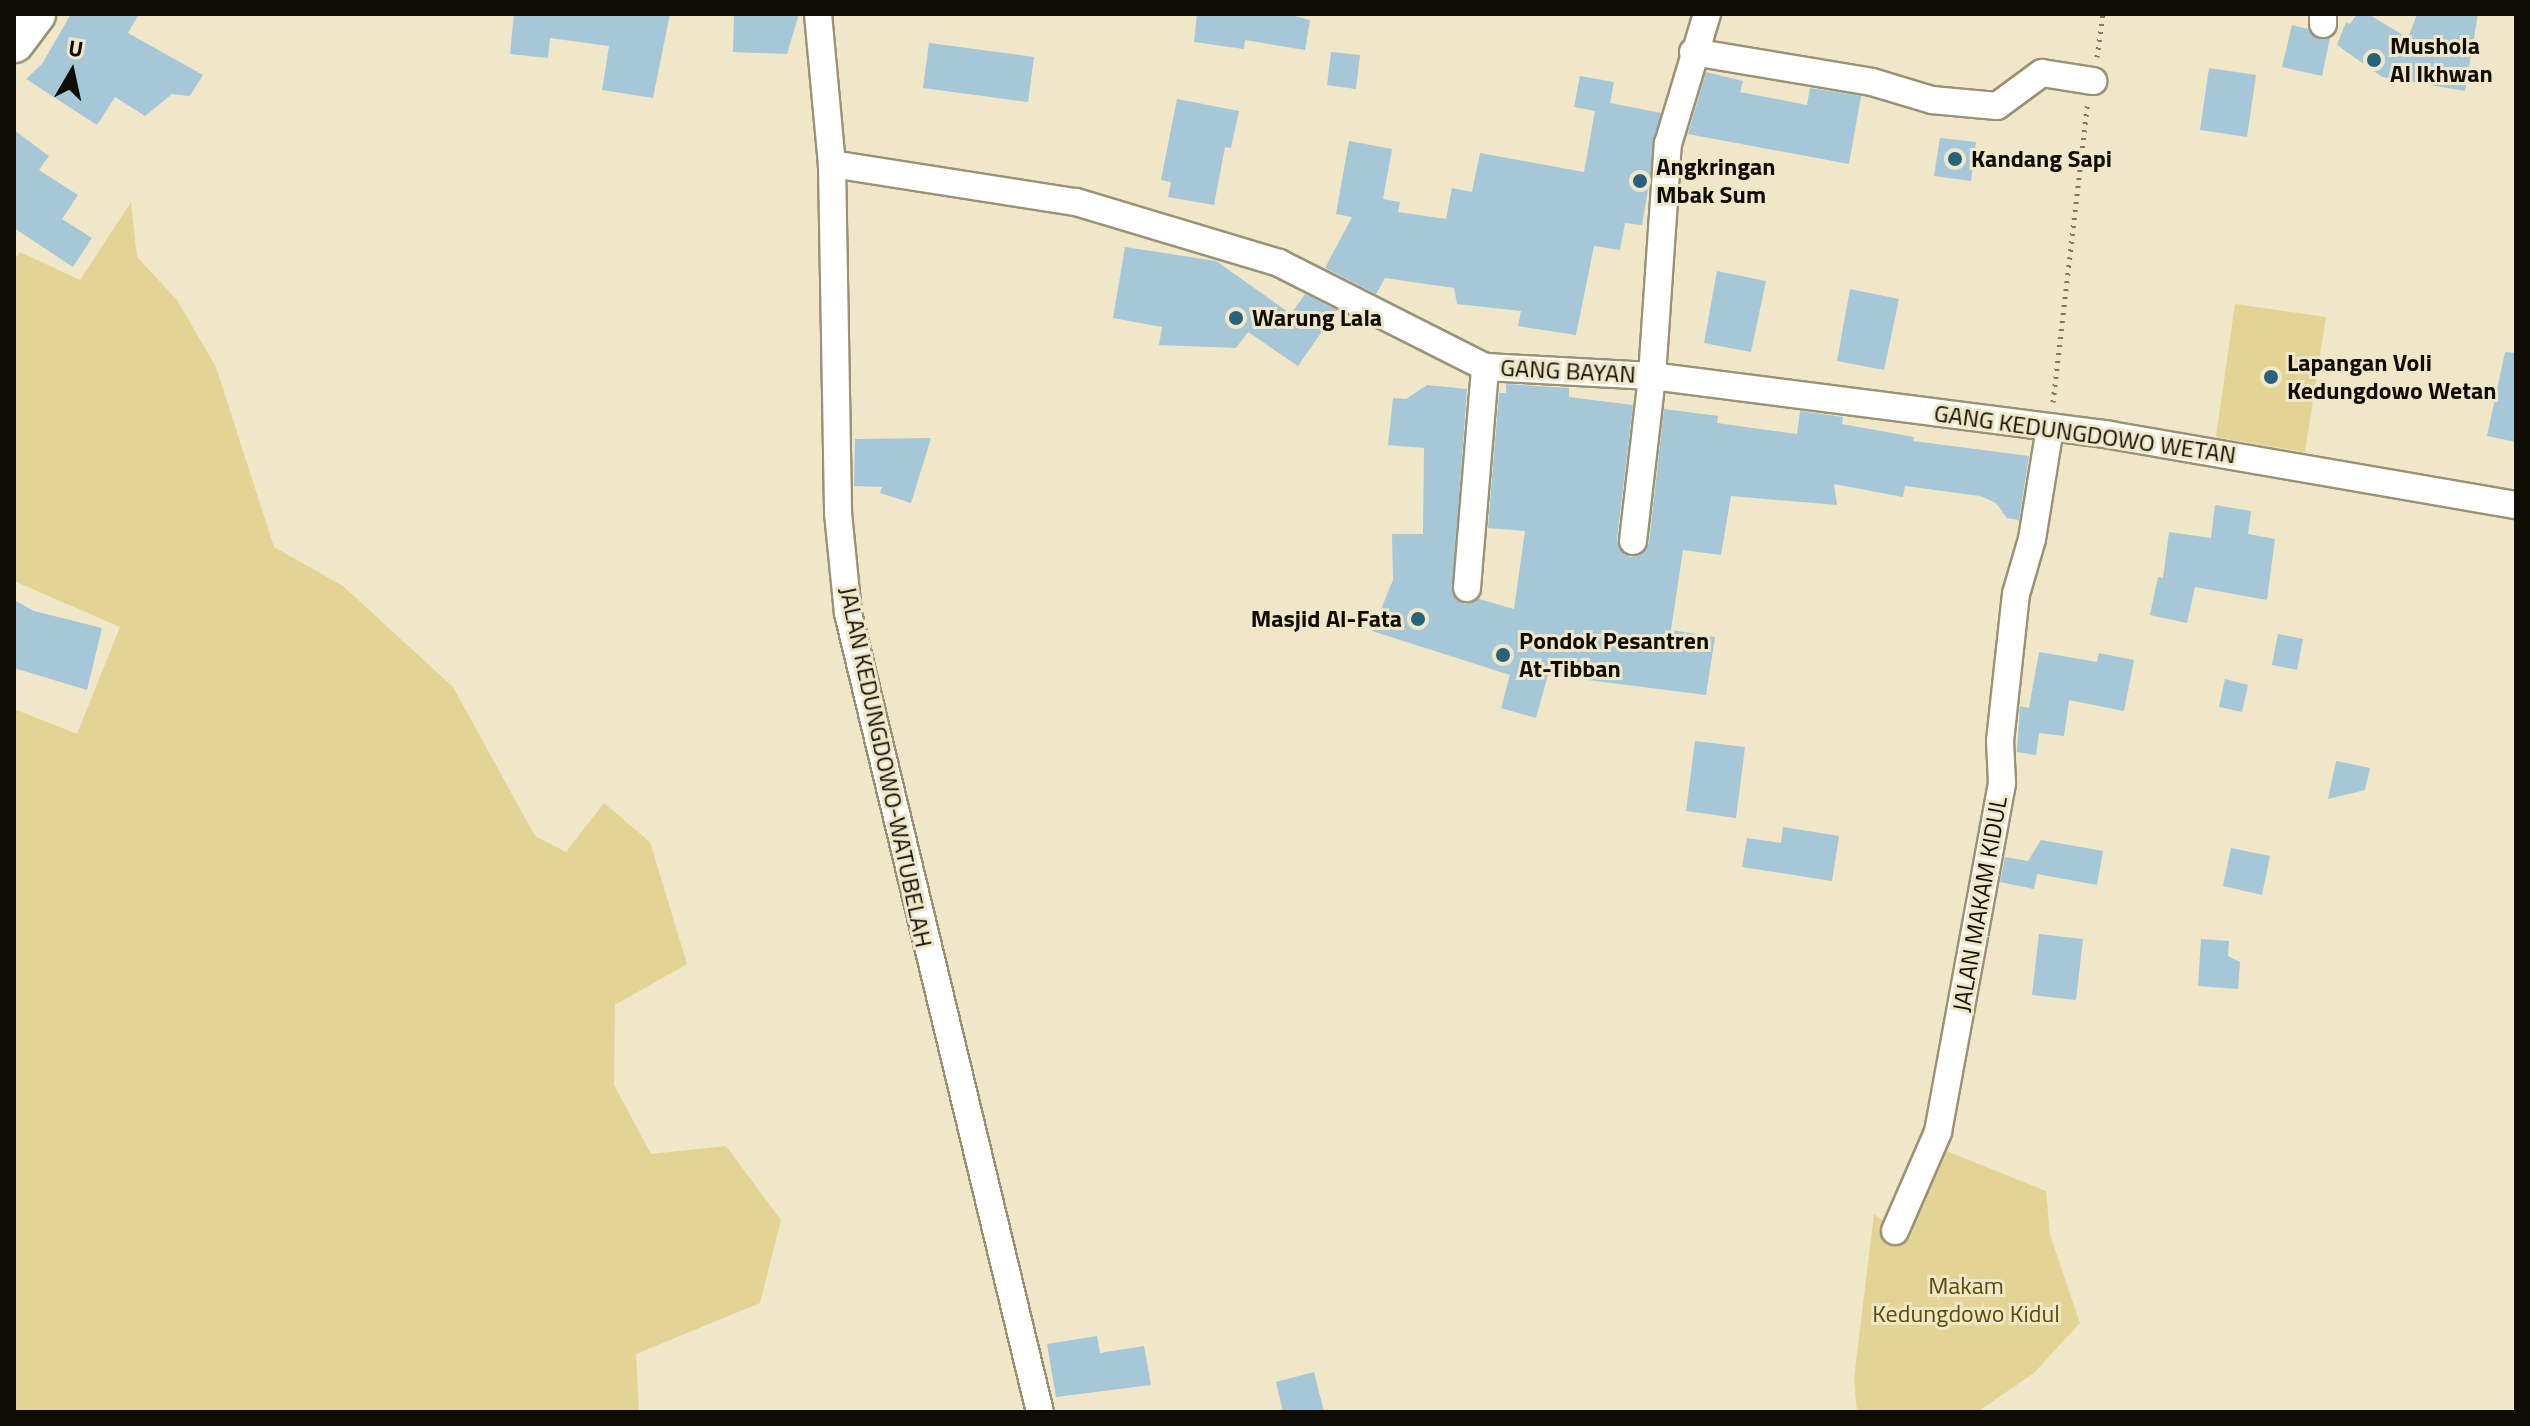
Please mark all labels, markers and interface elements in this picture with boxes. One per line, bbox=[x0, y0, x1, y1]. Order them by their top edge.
text: U bbox=[66, 30, 86, 66]
north arrow bbox=[32, 32, 112, 112]
place label: Mushola Al Ikhwan bbox=[2390, 32, 2493, 88]
marker: Mushola Al Ikhwan bbox=[2365, 51, 2383, 69]
place label: Kandang Sapi bbox=[1971, 145, 2112, 173]
marker: Kandang Sapi bbox=[1946, 150, 1964, 168]
place label: Angkringan Mbak Sum bbox=[1656, 153, 1776, 209]
marker: Angkringan Mbak Sum bbox=[1631, 172, 1649, 190]
place label: Warung Lala bbox=[1252, 304, 1382, 332]
marker: Warung Lala bbox=[1227, 309, 1245, 327]
place label: Lapangan Voli Kedungdowo Wetan bbox=[2287, 349, 2496, 405]
street label: GANG BAYAN bbox=[1500, 353, 1636, 389]
marker: Lapangan Voli Kedungdowo Wetan bbox=[2262, 368, 2280, 386]
street label: GANG KEDUNGDOWO WETAN bbox=[1932, 399, 2238, 469]
street label: JALAN KEDUNGDOWO-WATUBELAH bbox=[834, 584, 938, 950]
place label: Masjid Al-Fata bbox=[1251, 605, 1402, 633]
marker: Masjid Al-Fata bbox=[1409, 610, 1427, 628]
place label: Pondok Pesantren At-Tibban bbox=[1519, 627, 1709, 683]
marker: Pondok Pesantren At-Tibban bbox=[1494, 646, 1512, 664]
street label: JALAN MAKAM KIDUL bbox=[1947, 794, 2013, 1014]
park label: Makam Kedungdowo Kidul bbox=[1872, 1272, 2060, 1328]

